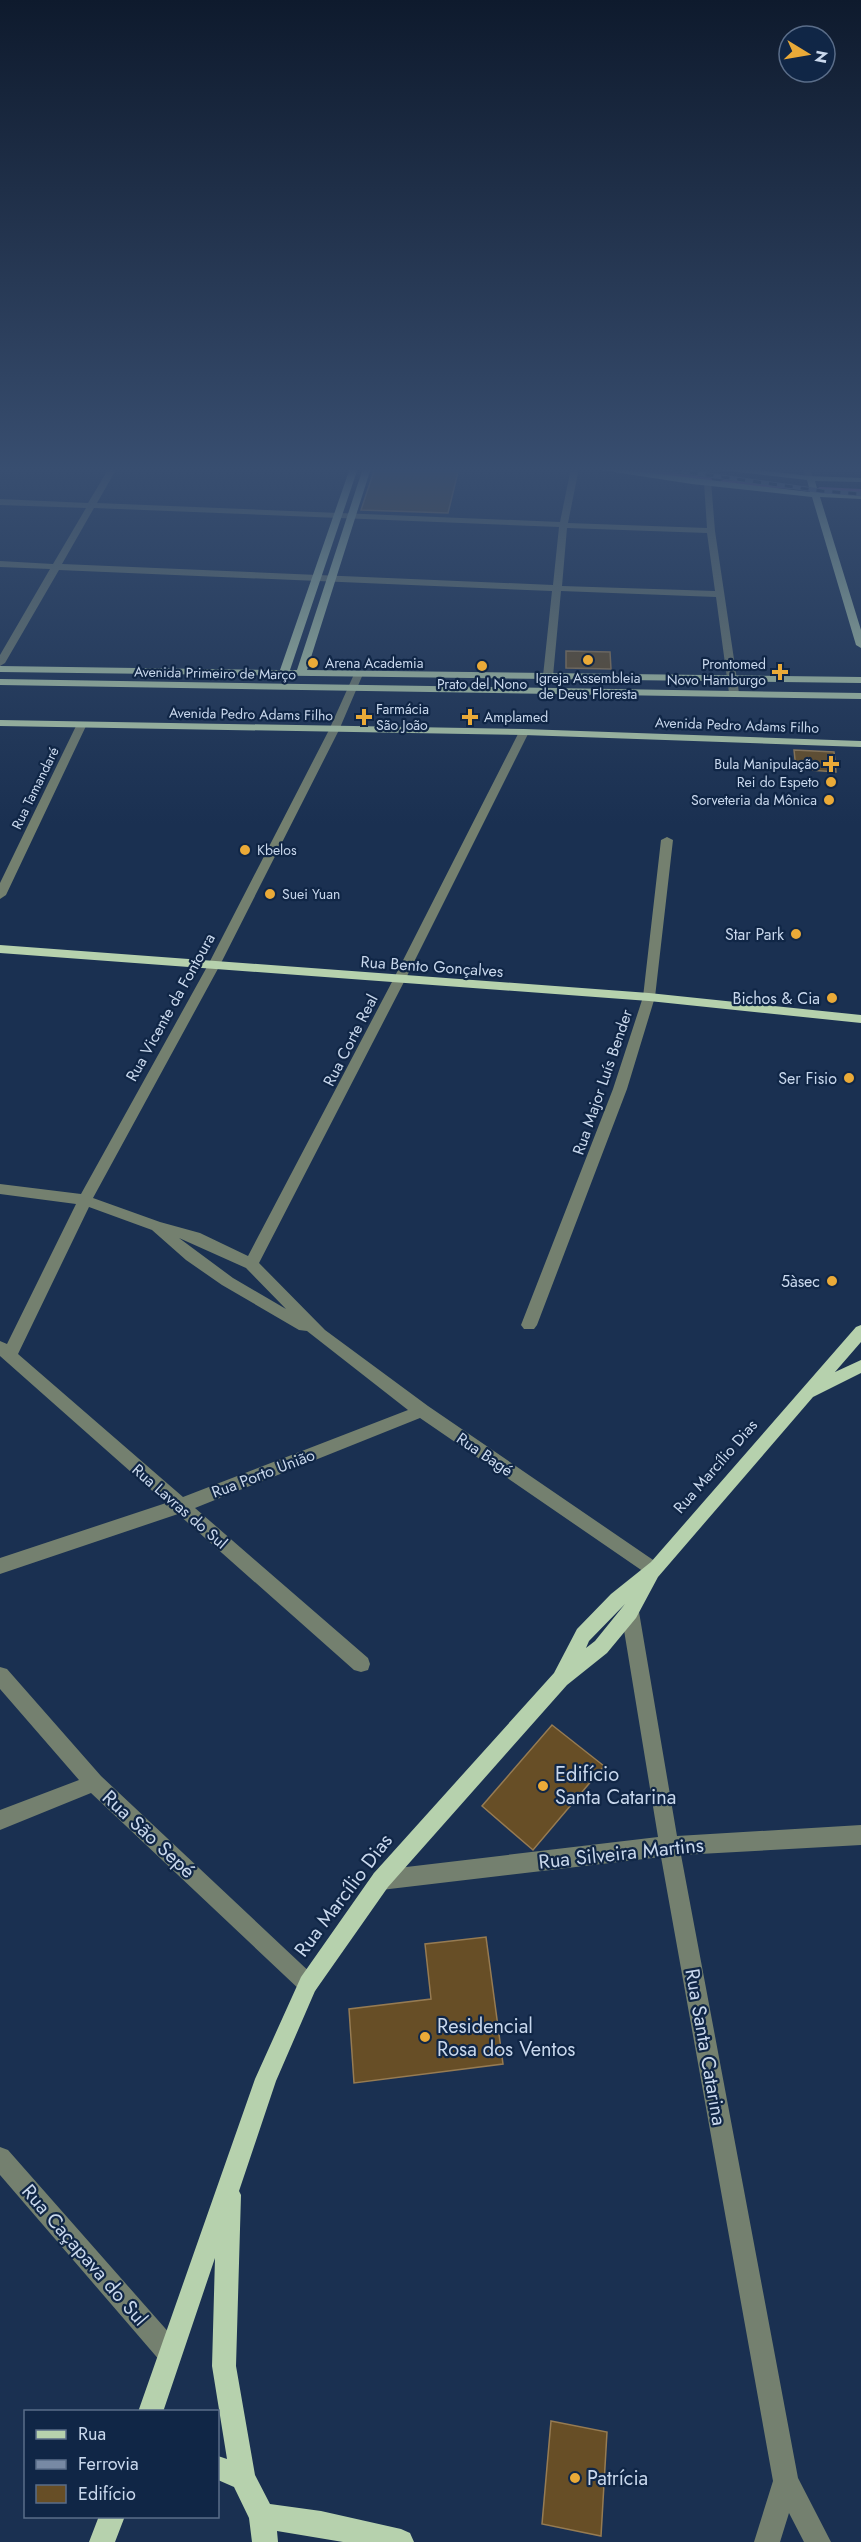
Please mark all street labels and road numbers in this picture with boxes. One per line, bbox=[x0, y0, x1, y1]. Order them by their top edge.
street label: Avenida Primeiro de Março bbox=[134, 662, 297, 684]
street label: Avenida Pedro Adams Filho bbox=[169, 703, 334, 725]
street label: Avenida Pedro Adams Filho bbox=[655, 712, 820, 738]
street label: Rua Tamandaré bbox=[6, 743, 64, 833]
street label: Rua Vicente da Fontoura bbox=[120, 929, 221, 1085]
street label: Rua Bento Gonçalves bbox=[360, 950, 504, 983]
street label: Rua Corte Real bbox=[317, 990, 384, 1090]
street label: Rua Major Luís Bender bbox=[567, 1006, 638, 1158]
street label: Rua Marcílio Dias bbox=[668, 1414, 763, 1518]
street label: Rua Bagé bbox=[452, 1427, 518, 1482]
street label: Rua Porto União bbox=[208, 1443, 318, 1504]
street label: Rua Lavras do Sul bbox=[127, 1458, 232, 1554]
street label: Rua São Sepé bbox=[96, 1784, 202, 1885]
street label: Rua Marcílio Dias bbox=[287, 1828, 399, 1963]
street label: Rua Silveira Martins bbox=[537, 1830, 705, 1877]
street label: Rua Santa Catarina bbox=[677, 1966, 734, 2128]
street label: Rua Caçapava do Sul bbox=[15, 2178, 154, 2333]

